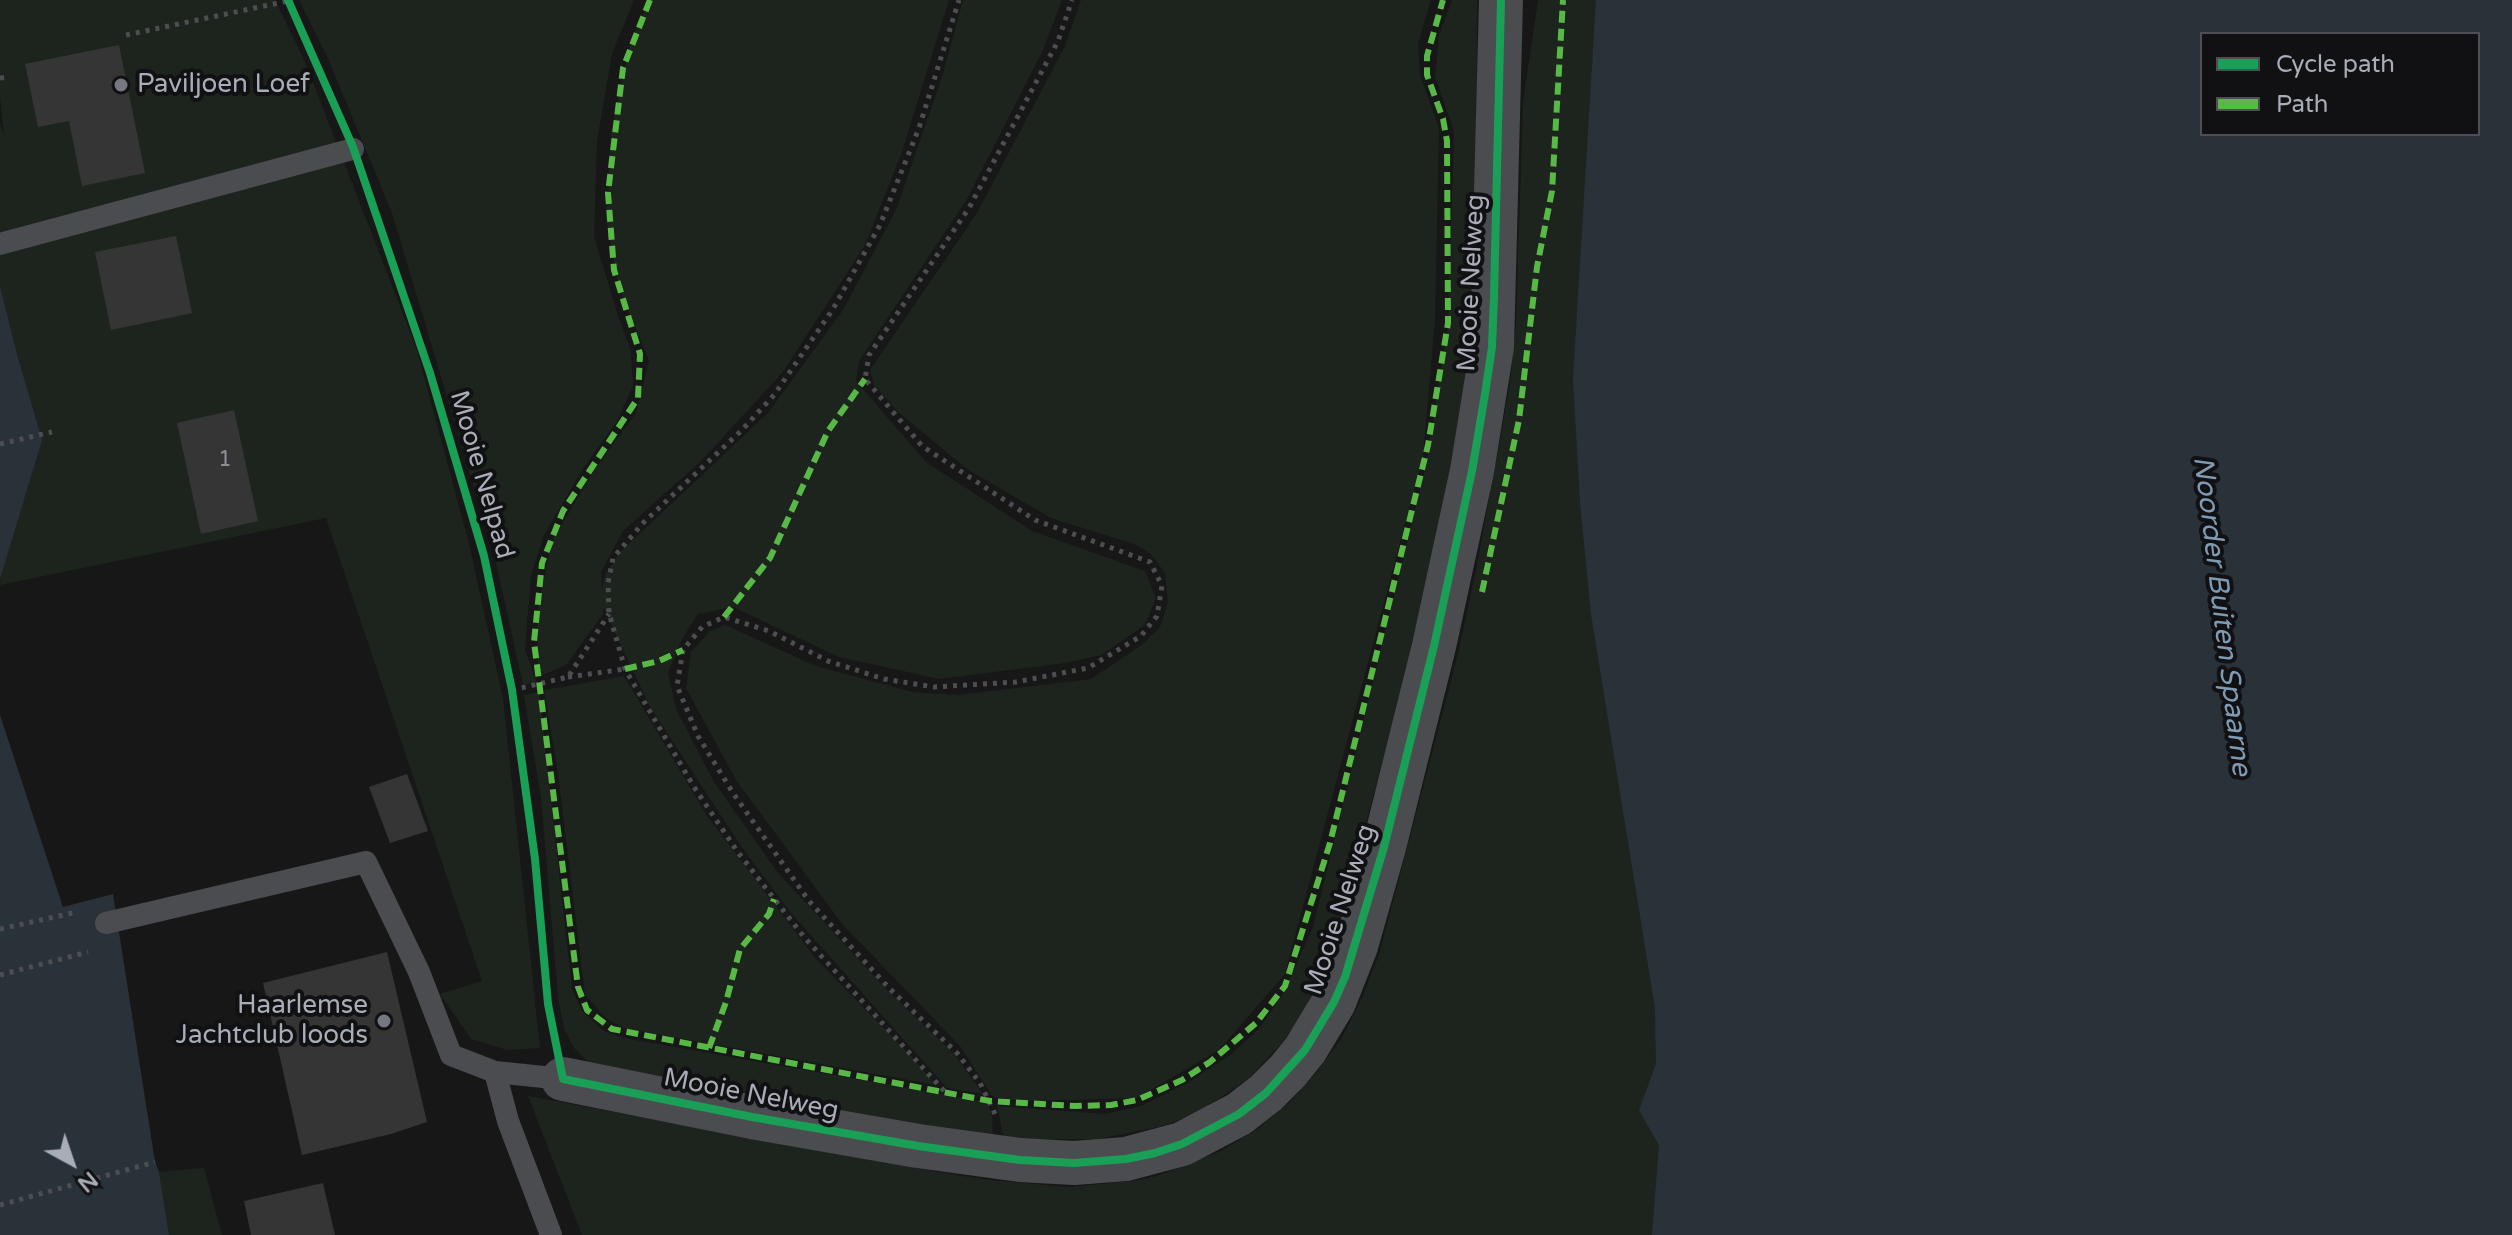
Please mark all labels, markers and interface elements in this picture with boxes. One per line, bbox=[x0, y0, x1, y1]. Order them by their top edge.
legend bbox=[2200, 32, 2480, 136]
text: Cycle path bbox=[2276, 50, 2395, 79]
place label: Paviljoen Loef bbox=[137, 69, 310, 101]
marker: Paviljoen Loef bbox=[112, 76, 130, 94]
text: Path bbox=[2276, 90, 2329, 119]
street label: Mooie Nelweg bbox=[1452, 194, 1492, 372]
street label: Mooie Nelpad bbox=[442, 387, 520, 563]
house number: 1 bbox=[218, 447, 232, 473]
water label: Noorder Buiten Spaarne bbox=[2185, 454, 2257, 778]
street label: Mooie Nelweg bbox=[1299, 821, 1383, 999]
place label: Haarlemse Jachtclub loods bbox=[176, 990, 368, 1052]
marker: Haarlemse Jachtclub loods bbox=[375, 1012, 393, 1030]
street label: Mooie Nelweg bbox=[661, 1063, 841, 1127]
north arrow bbox=[32, 1123, 112, 1203]
text: N bbox=[72, 1166, 103, 1197]

